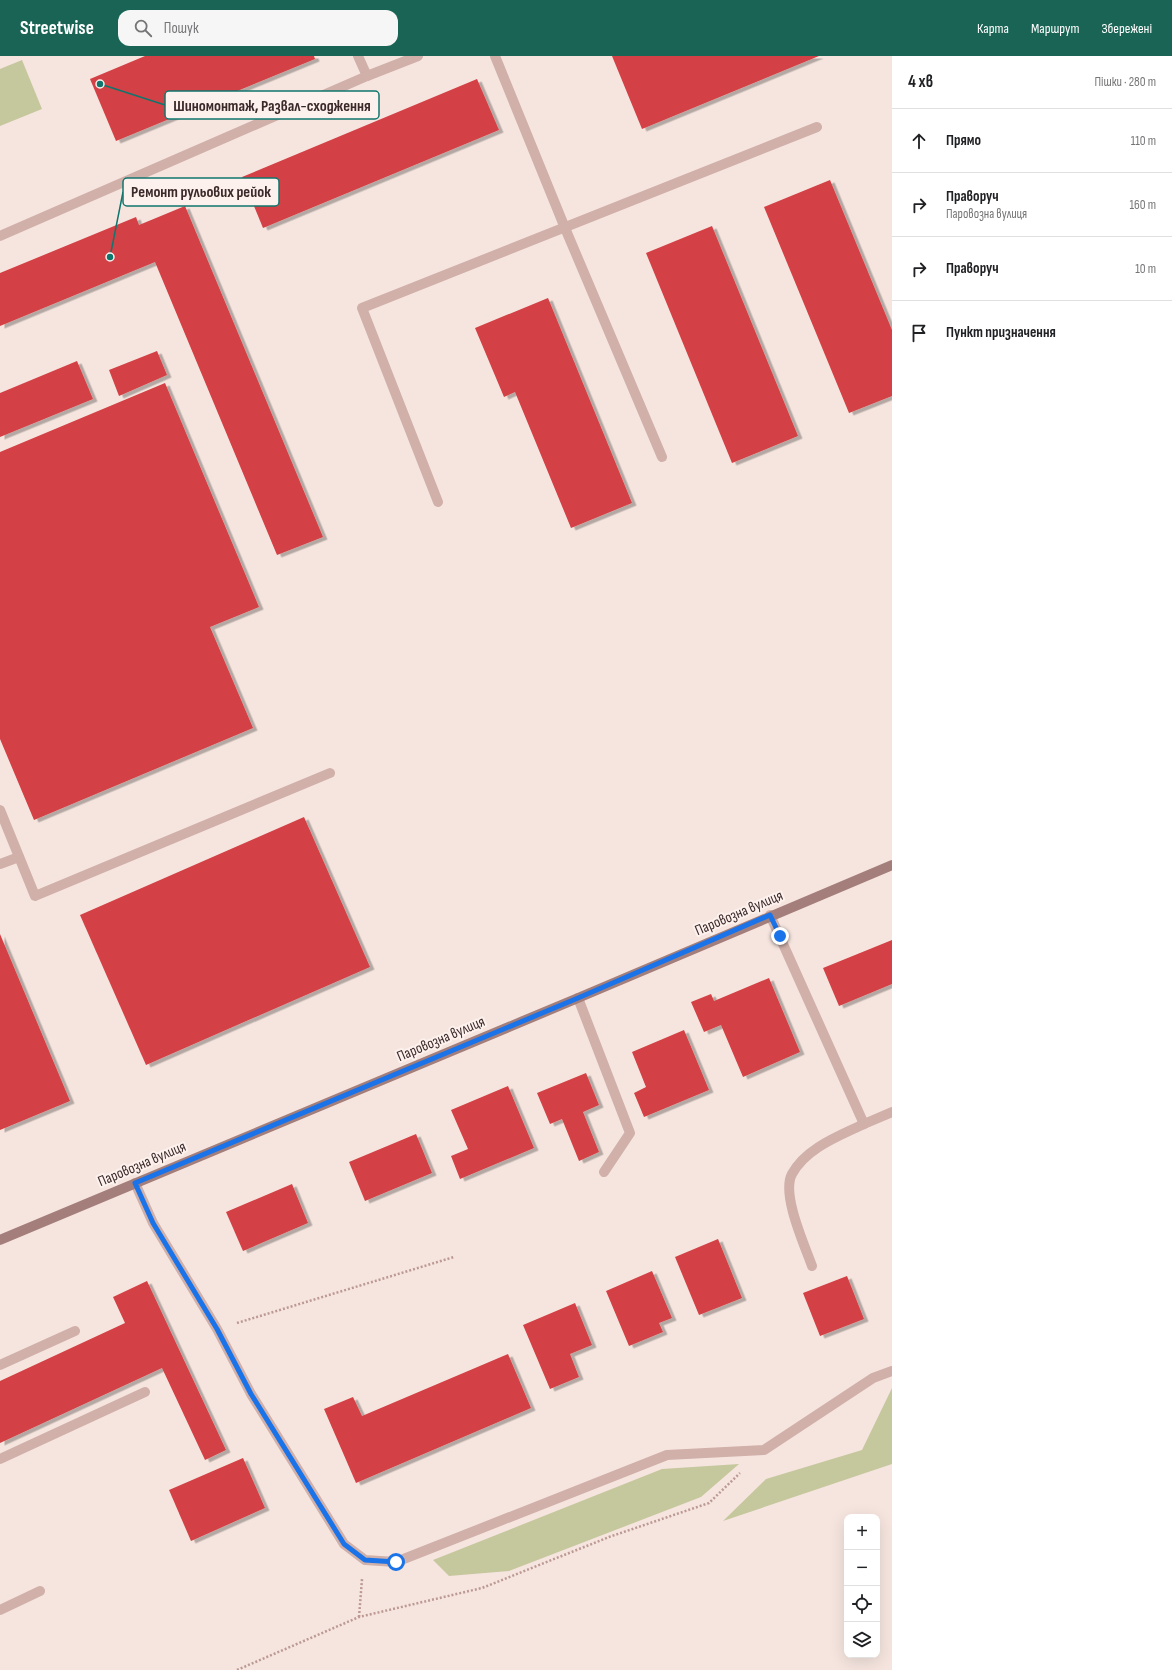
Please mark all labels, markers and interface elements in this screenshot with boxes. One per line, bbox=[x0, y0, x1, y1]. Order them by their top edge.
search box bbox=[118, 10, 398, 46]
text: Streetwise bbox=[20, 17, 94, 40]
icon: search bbox=[132, 17, 154, 39]
text: Пошук bbox=[164, 19, 199, 38]
text: Карта bbox=[977, 20, 1009, 37]
text: Маршрут bbox=[1031, 20, 1079, 37]
text: Збережені bbox=[1101, 20, 1152, 37]
text: 4 хв bbox=[908, 72, 933, 92]
text: Пішки · 280 m bbox=[1094, 74, 1156, 90]
callout: Шиномонтаж, Развал-сходження bbox=[165, 91, 379, 119]
text: Шиномонтаж, Развал-сходження bbox=[173, 97, 371, 116]
icon: ahead bbox=[908, 130, 930, 152]
text: Прямо bbox=[946, 131, 981, 150]
text: 110 m bbox=[1131, 133, 1156, 149]
callout: Ремонт рульових рейок bbox=[123, 178, 279, 206]
text: Ремонт рульових рейок bbox=[131, 183, 271, 202]
text: Праворуч bbox=[946, 187, 999, 206]
icon: right bbox=[908, 194, 930, 216]
text: 160 m bbox=[1130, 197, 1156, 213]
text: Паровозна вулиця bbox=[946, 206, 1027, 222]
icon: right bbox=[908, 258, 930, 280]
text: Праворуч bbox=[946, 259, 999, 278]
text: 10 m bbox=[1135, 261, 1156, 277]
icon: arrive bbox=[908, 322, 930, 344]
text: Пункт призначення bbox=[946, 323, 1056, 342]
street label: Паровозна вулиця bbox=[692, 886, 786, 940]
route end bbox=[771, 927, 789, 945]
street label: Паровозна вулиця bbox=[394, 1012, 488, 1066]
street label: Паровозна вулиця bbox=[95, 1137, 189, 1191]
map controls bbox=[844, 1514, 880, 1658]
button: + bbox=[844, 1514, 880, 1550]
button: − bbox=[844, 1550, 880, 1586]
route start bbox=[387, 1553, 405, 1571]
button: locate bbox=[844, 1586, 880, 1622]
button: layers bbox=[844, 1622, 880, 1658]

